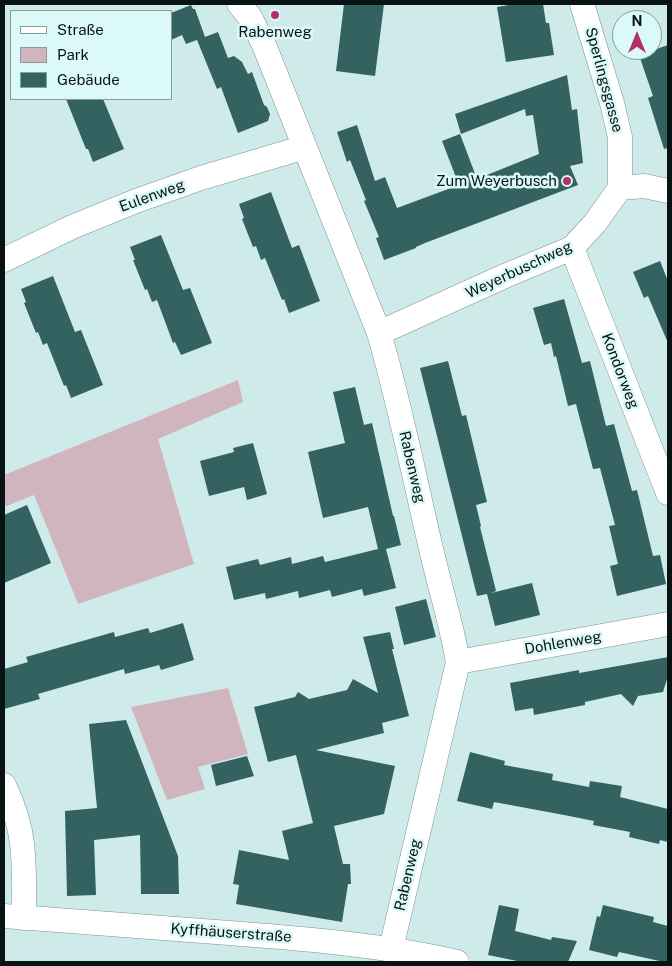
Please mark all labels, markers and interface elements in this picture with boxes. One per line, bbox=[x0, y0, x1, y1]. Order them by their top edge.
marker: Rabenweg bbox=[269, 9, 281, 21]
legend bbox=[10, 10, 172, 100]
north arrow bbox=[612, 10, 662, 60]
text: N bbox=[632, 13, 642, 29]
text: Straße bbox=[57, 21, 104, 38]
place label: Rabenweg bbox=[238, 23, 312, 41]
street label: Sperlingsgasse bbox=[581, 26, 627, 134]
text: Park bbox=[57, 46, 89, 63]
text: Gebäude bbox=[57, 71, 120, 88]
place label: Zum Weyerbusch bbox=[436, 172, 557, 190]
marker: Zum Weyerbusch bbox=[561, 175, 573, 187]
street label: Eulenweg bbox=[117, 176, 187, 216]
street label: Weyerbuschweg bbox=[463, 237, 575, 303]
street label: Kondorweg bbox=[597, 331, 643, 411]
street label: Rabenweg bbox=[395, 429, 429, 505]
street label: Dohlenweg bbox=[523, 627, 603, 659]
street label: Rabenweg bbox=[391, 837, 425, 913]
street label: Kyffhäuserstraße bbox=[170, 920, 292, 946]

